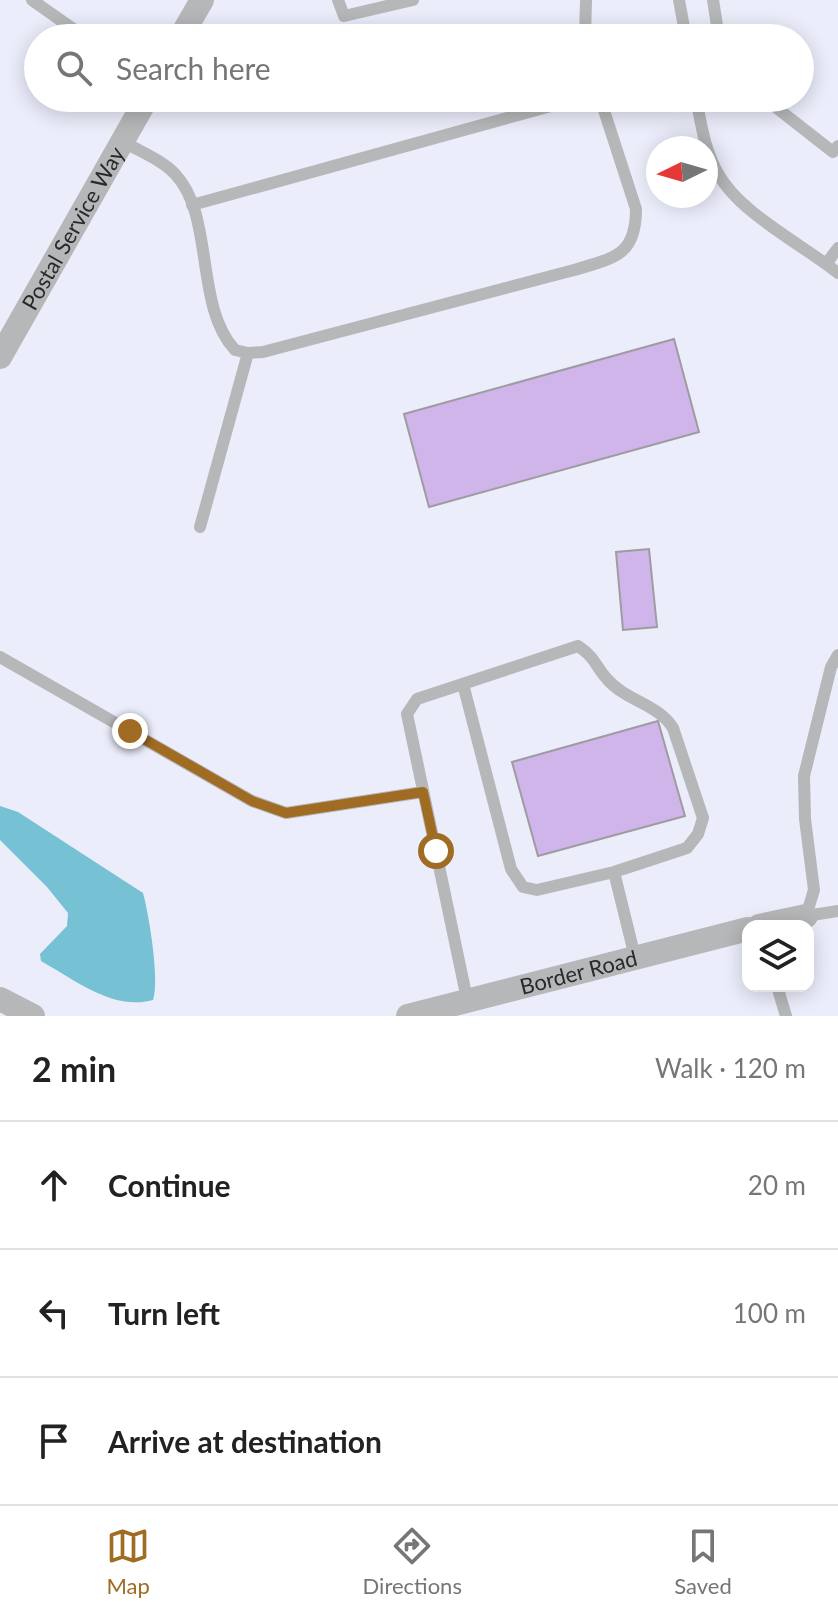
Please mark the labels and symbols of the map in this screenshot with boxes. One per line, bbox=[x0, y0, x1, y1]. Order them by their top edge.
north arrow bbox=[646, 136, 718, 208]
street label: Postal Service Way bbox=[16, 141, 130, 314]
route end bbox=[112, 713, 148, 749]
route start bbox=[418, 833, 454, 869]
street label: Border Road bbox=[517, 944, 640, 1000]

